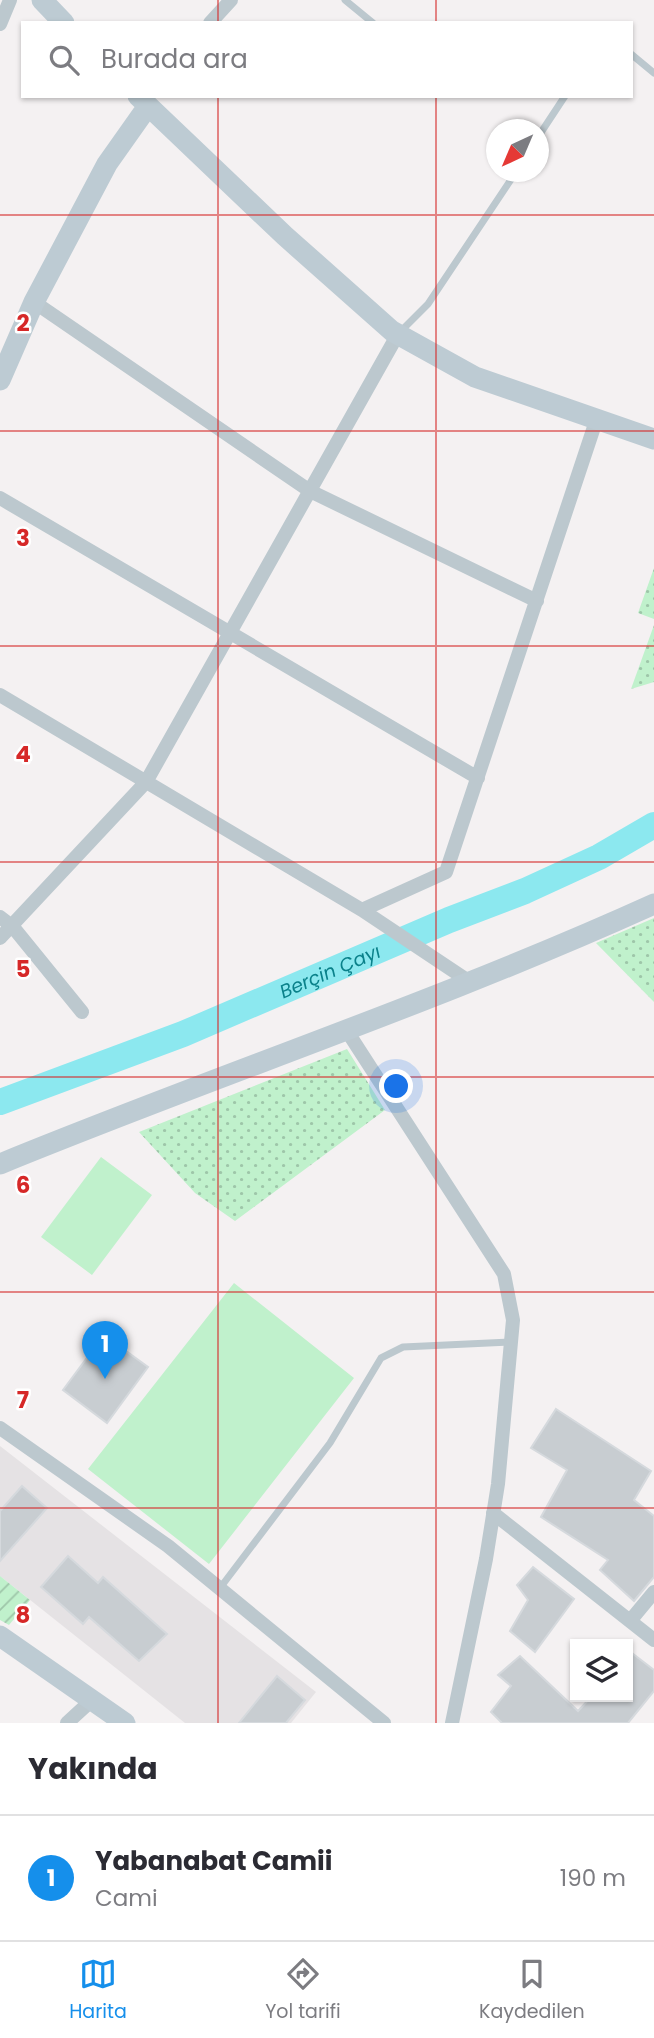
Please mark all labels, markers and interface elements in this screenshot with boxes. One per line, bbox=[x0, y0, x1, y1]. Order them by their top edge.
search box bbox=[21, 21, 633, 98]
icon: search bbox=[45, 41, 83, 79]
text: Burada ara bbox=[101, 41, 248, 77]
north arrow bbox=[486, 119, 549, 182]
text: 2 bbox=[16, 307, 30, 339]
text: 3 bbox=[16, 522, 30, 554]
text: 4 bbox=[15, 738, 31, 770]
water label: Berçin Çayı bbox=[275, 938, 385, 1005]
text: 5 bbox=[16, 953, 30, 985]
your location bbox=[379, 1069, 413, 1103]
text: 6 bbox=[16, 1169, 30, 1201]
pin: 1 bbox=[82, 1321, 128, 1379]
text: 7 bbox=[17, 1384, 29, 1416]
text: 8 bbox=[16, 1599, 30, 1631]
map controls bbox=[570, 1639, 633, 1702]
button: layers bbox=[570, 1639, 633, 1702]
text: Yakında bbox=[28, 1747, 158, 1790]
text: Yabanabat Camii bbox=[95, 1843, 332, 1879]
text: 1 bbox=[47, 1862, 55, 1894]
text: 190 m bbox=[560, 1862, 626, 1894]
text: Cami bbox=[95, 1882, 158, 1914]
tab: Harita bbox=[69, 1955, 127, 2026]
tab: Yol tarifi bbox=[265, 1955, 341, 2026]
tab: Kaydedilen bbox=[479, 1955, 585, 2026]

